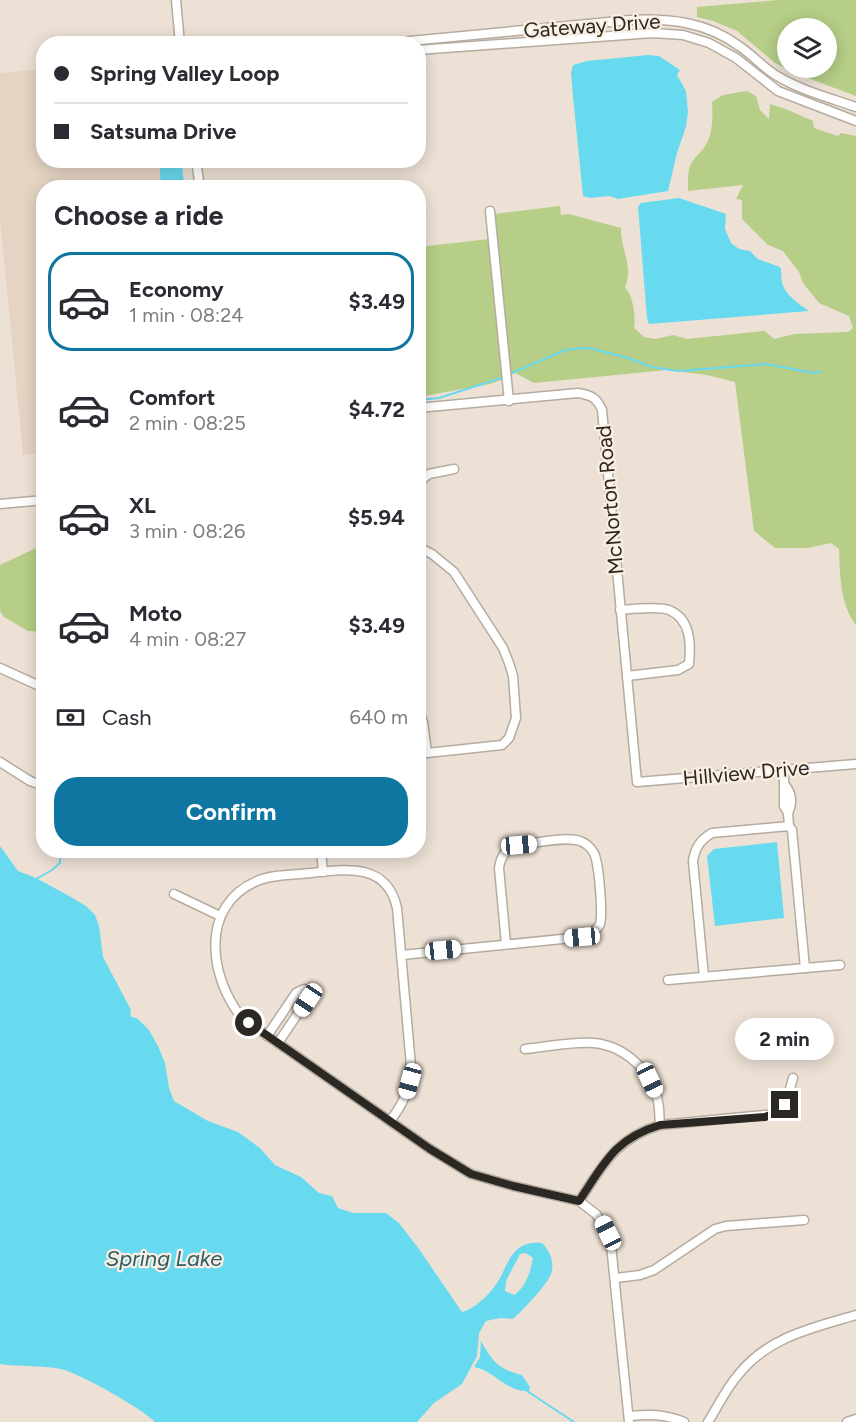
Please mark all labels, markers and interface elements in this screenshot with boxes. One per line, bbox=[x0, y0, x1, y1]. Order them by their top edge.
street label: Gateway Drive bbox=[523, 8, 661, 43]
map controls bbox=[777, 18, 837, 78]
button: layers bbox=[777, 18, 837, 78]
text: Spring Valley Loop bbox=[90, 60, 279, 87]
text: Satsuma Drive bbox=[90, 118, 236, 145]
text: Choose a ride bbox=[54, 199, 223, 232]
icon: car bbox=[57, 275, 111, 329]
text: Economy bbox=[129, 276, 224, 303]
text: $3.49 bbox=[348, 288, 405, 315]
text: 1 min · 08:24 bbox=[129, 303, 244, 327]
icon: car bbox=[57, 383, 111, 437]
text: Comfort bbox=[129, 384, 215, 411]
text: $4.72 bbox=[348, 396, 405, 423]
text: 2 min · 08:25 bbox=[129, 411, 246, 435]
street label: McNorton Road bbox=[591, 424, 628, 576]
icon: car bbox=[57, 491, 111, 545]
text: XL bbox=[129, 492, 156, 519]
text: $5.94 bbox=[348, 504, 405, 531]
text: 3 min · 08:26 bbox=[129, 519, 245, 543]
icon: car bbox=[57, 599, 111, 653]
text: Moto bbox=[129, 600, 182, 627]
text: $3.49 bbox=[348, 612, 405, 639]
text: 4 min · 08:27 bbox=[129, 627, 246, 651]
icon: cash bbox=[54, 701, 87, 734]
text: Cash bbox=[102, 704, 152, 731]
text: 640 m bbox=[349, 705, 408, 729]
street label: Hillview Drive bbox=[682, 755, 810, 790]
button: Confirm bbox=[54, 777, 408, 846]
car bbox=[500, 834, 538, 856]
car bbox=[563, 926, 601, 948]
car bbox=[424, 939, 462, 961]
car bbox=[290, 980, 326, 1020]
route start bbox=[235, 1009, 262, 1036]
callout: 2 min bbox=[736, 1018, 834, 1060]
text: 2 min bbox=[759, 1027, 810, 1051]
car bbox=[634, 1060, 666, 1100]
car bbox=[397, 1061, 423, 1101]
route end bbox=[771, 1091, 798, 1118]
car bbox=[592, 1213, 624, 1253]
water label: Spring Lake bbox=[106, 1245, 222, 1272]

